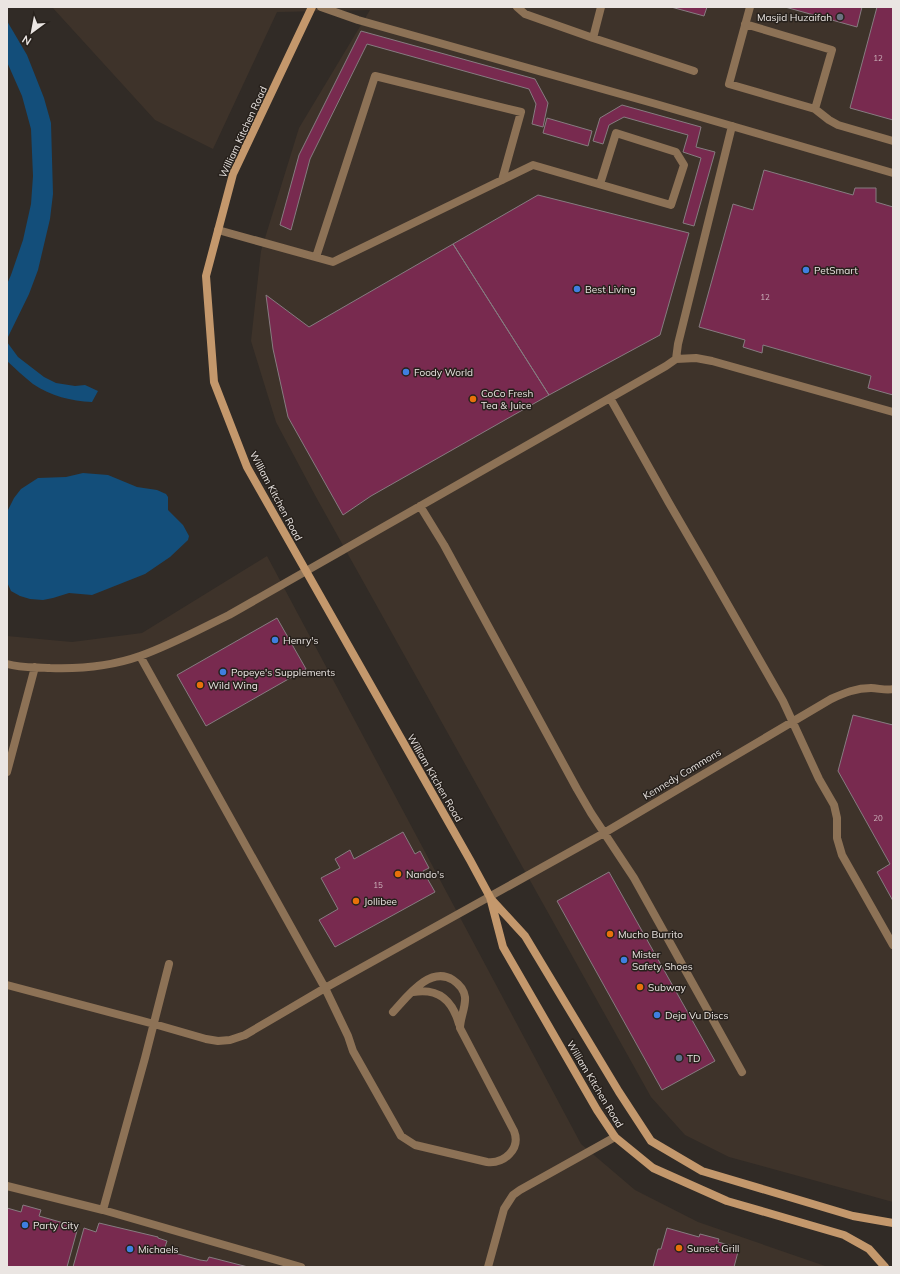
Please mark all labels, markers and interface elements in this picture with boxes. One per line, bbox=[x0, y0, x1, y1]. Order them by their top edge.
place label: Masjid Huzaifah bbox=[757, 11, 832, 24]
north arrow bbox=[12, 12, 52, 52]
marker: Masjid Huzaifah bbox=[835, 12, 845, 22]
text: N bbox=[19, 32, 34, 49]
house number: 12 bbox=[873, 53, 883, 63]
street label: William Kitchen Road bbox=[216, 84, 270, 180]
place label: PetSmart bbox=[814, 264, 858, 277]
marker: PetSmart bbox=[801, 265, 811, 275]
place label: Best Living bbox=[585, 283, 636, 296]
marker: Best Living bbox=[572, 284, 582, 294]
house number: 12 bbox=[760, 292, 770, 302]
place label: Foody World bbox=[414, 366, 473, 379]
marker: Foody World bbox=[401, 367, 411, 377]
place label: CoCo Fresh Tea & Juice bbox=[481, 387, 533, 412]
marker: CoCo Fresh Tea & Juice bbox=[468, 394, 478, 404]
street label: William Kitchen Road bbox=[247, 449, 305, 543]
place label: Henry's bbox=[283, 634, 318, 647]
marker: Henry's bbox=[270, 635, 280, 645]
place label: Popeye's Supplements bbox=[231, 666, 335, 679]
marker: Popeye's Supplements bbox=[218, 667, 228, 677]
place label: Wild Wing bbox=[208, 679, 258, 692]
marker: Wild Wing bbox=[195, 680, 205, 690]
street label: William Kitchen Road bbox=[405, 732, 465, 824]
street label: Kennedy Commons bbox=[640, 745, 724, 803]
house number: 20 bbox=[873, 813, 883, 823]
place label: Nando's bbox=[406, 868, 444, 881]
marker: Nando's bbox=[393, 869, 403, 879]
house number: 15 bbox=[373, 880, 383, 890]
place label: Jollibee bbox=[364, 895, 397, 908]
marker: Jollibee bbox=[351, 896, 361, 906]
place label: Mucho Burrito bbox=[618, 928, 683, 941]
marker: Mucho Burrito bbox=[605, 929, 615, 939]
place label: Mister Safety Shoes bbox=[632, 948, 693, 973]
marker: Mister Safety Shoes bbox=[619, 955, 629, 965]
place label: Subway bbox=[648, 981, 686, 994]
marker: Subway bbox=[635, 982, 645, 992]
place label: Deja Vu Discs bbox=[665, 1009, 729, 1022]
marker: Deja Vu Discs bbox=[652, 1010, 662, 1020]
street label: William Kitchen Road bbox=[564, 1038, 626, 1130]
place label: TD bbox=[687, 1052, 701, 1065]
marker: TD bbox=[674, 1053, 684, 1063]
place label: Party City bbox=[33, 1219, 79, 1232]
marker: Party City bbox=[20, 1220, 30, 1230]
place label: Sunset Grill bbox=[687, 1242, 739, 1255]
place label: Michaels bbox=[138, 1243, 179, 1256]
marker: Sunset Grill bbox=[674, 1243, 684, 1253]
marker: Michaels bbox=[125, 1244, 135, 1254]

